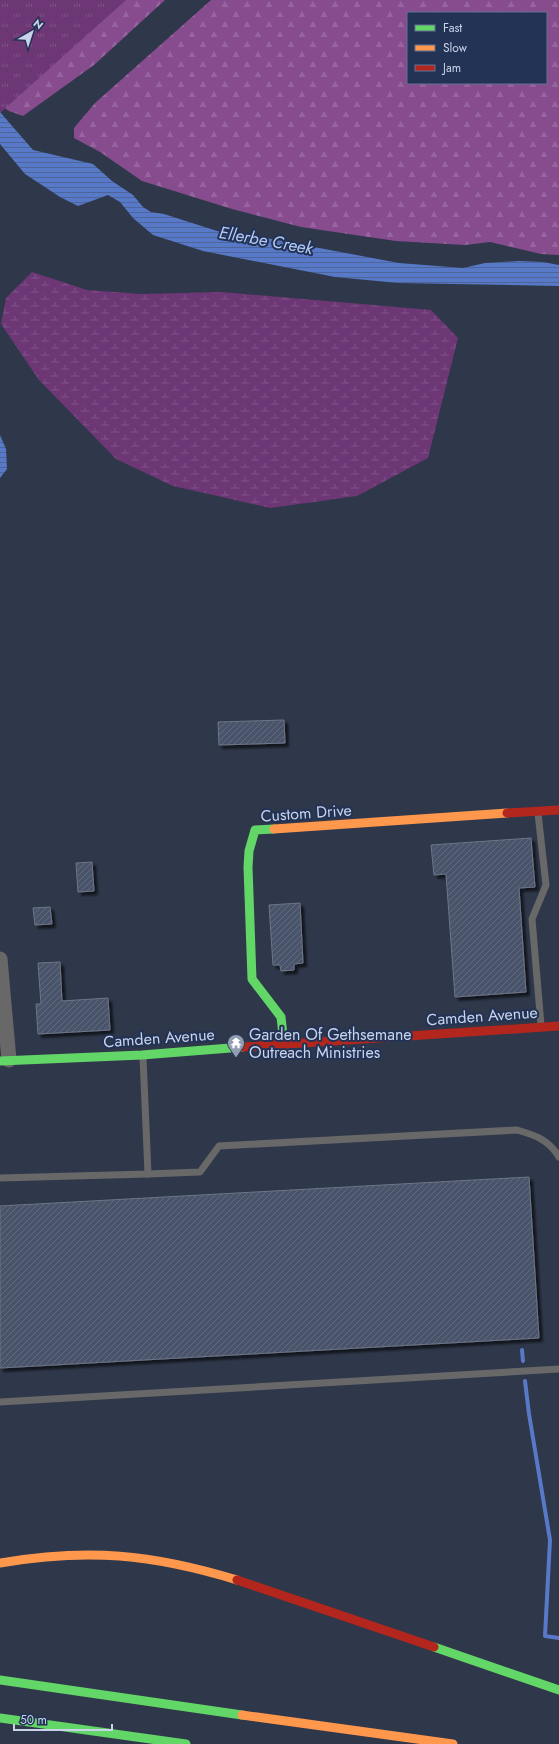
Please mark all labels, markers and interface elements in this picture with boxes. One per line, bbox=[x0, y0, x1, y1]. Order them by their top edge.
north arrow bbox=[12, 12, 52, 52]
legend bbox=[407, 12, 547, 84]
text: N bbox=[30, 15, 47, 33]
text: Fast bbox=[443, 19, 462, 37]
text: Slow bbox=[443, 39, 468, 57]
text: Jam bbox=[441, 59, 461, 77]
water label: Ellerbe Creek bbox=[217, 220, 315, 260]
street label: Custom Drive bbox=[260, 798, 352, 828]
street label: Camden Avenue bbox=[426, 1001, 538, 1031]
street label: Camden Avenue bbox=[103, 1023, 215, 1053]
place label: Garden Of Gethsemane Outreach Ministries bbox=[249, 1023, 412, 1064]
temple icon: Garden Of Gethsemane Outreach Ministries bbox=[226, 1033, 246, 1058]
scale bar bbox=[14, 1706, 112, 1732]
text: 50 m bbox=[20, 1711, 47, 1729]

